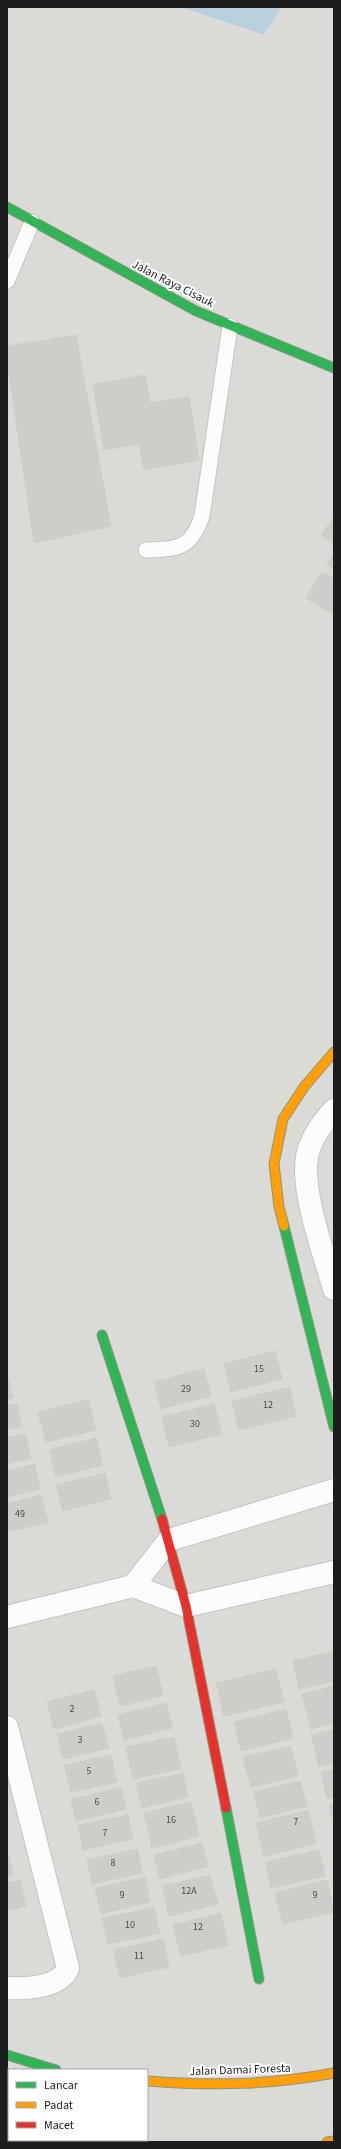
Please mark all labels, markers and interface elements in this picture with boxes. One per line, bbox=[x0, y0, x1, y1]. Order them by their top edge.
street label: Jalan Raya Cisauk bbox=[129, 256, 217, 312]
house number: 15 bbox=[254, 1362, 264, 1376]
house number: 29 bbox=[181, 1382, 191, 1396]
house number: 12 bbox=[263, 1398, 273, 1412]
house number: 30 bbox=[190, 1417, 200, 1431]
house number: 49 bbox=[15, 1507, 25, 1521]
house number: 2 bbox=[70, 1702, 75, 1716]
house number: 3 bbox=[78, 1733, 83, 1747]
house number: 5 bbox=[87, 1764, 92, 1778]
house number: 6 bbox=[95, 1795, 100, 1809]
house number: 16 bbox=[166, 1813, 176, 1827]
house number: 7 bbox=[294, 1815, 299, 1829]
house number: 7 bbox=[103, 1826, 108, 1840]
house number: 8 bbox=[111, 1856, 116, 1870]
house number: 12A bbox=[181, 1884, 197, 1898]
house number: 9 bbox=[120, 1888, 125, 1902]
house number: 9 bbox=[313, 1888, 318, 1902]
house number: 10 bbox=[125, 1918, 135, 1932]
house number: 12 bbox=[193, 1920, 203, 1934]
house number: 11 bbox=[134, 1949, 144, 1963]
street label: Jalan Damai Foresta bbox=[189, 2060, 291, 2080]
legend bbox=[8, 2069, 148, 2141]
text: Lancar bbox=[44, 2077, 79, 2094]
text: Padat bbox=[44, 2097, 73, 2114]
text: Macet bbox=[44, 2117, 74, 2134]

